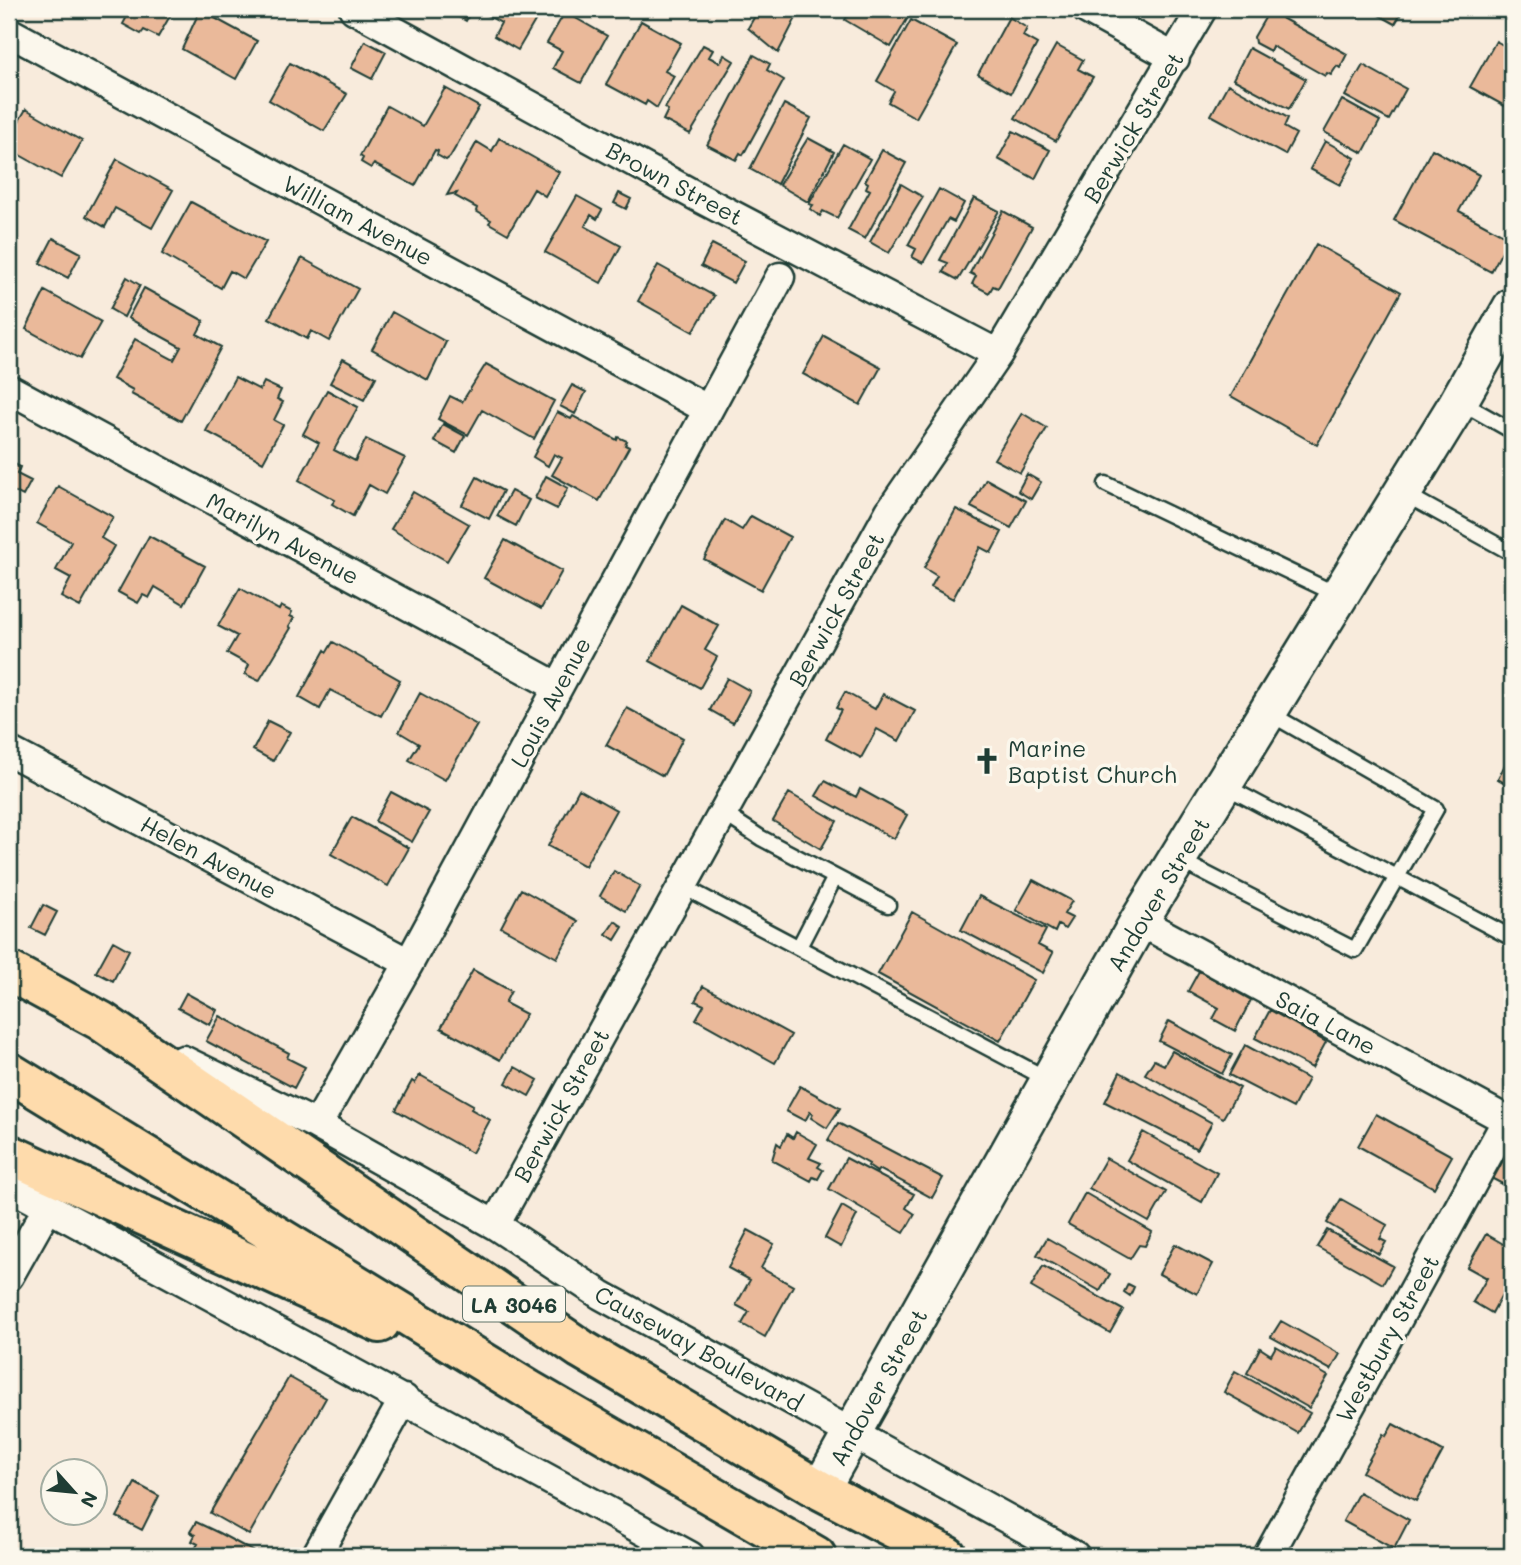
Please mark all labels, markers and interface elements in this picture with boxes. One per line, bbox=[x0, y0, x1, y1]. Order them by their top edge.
street label: Berwick Street bbox=[1076, 46, 1190, 208]
street label: Brown Street bbox=[601, 134, 749, 232]
street label: William Avenue bbox=[278, 168, 438, 272]
street label: Marilyn Avenue bbox=[201, 485, 365, 591]
street label: Berwick Street bbox=[781, 527, 891, 691]
street label: Louis Avenue bbox=[503, 632, 597, 772]
place label: Marine Baptist Church bbox=[1008, 733, 1177, 789]
church icon: Marine Baptist Church bbox=[972, 746, 1002, 776]
street label: Helen Avenue bbox=[136, 808, 282, 906]
street label: Andover Street bbox=[1100, 811, 1216, 977]
street label: Saia Lane bbox=[1271, 983, 1381, 1061]
street label: Berwick Street bbox=[506, 1023, 616, 1187]
street label: Westbury Street bbox=[1329, 1249, 1445, 1427]
street label: Causeway Boulevard bbox=[590, 1278, 808, 1418]
road number: LA 3046 bbox=[463, 1286, 565, 1322]
street label: Andover Street bbox=[822, 1303, 934, 1471]
north arrow bbox=[38, 1456, 108, 1526]
text: N bbox=[75, 1488, 104, 1512]

